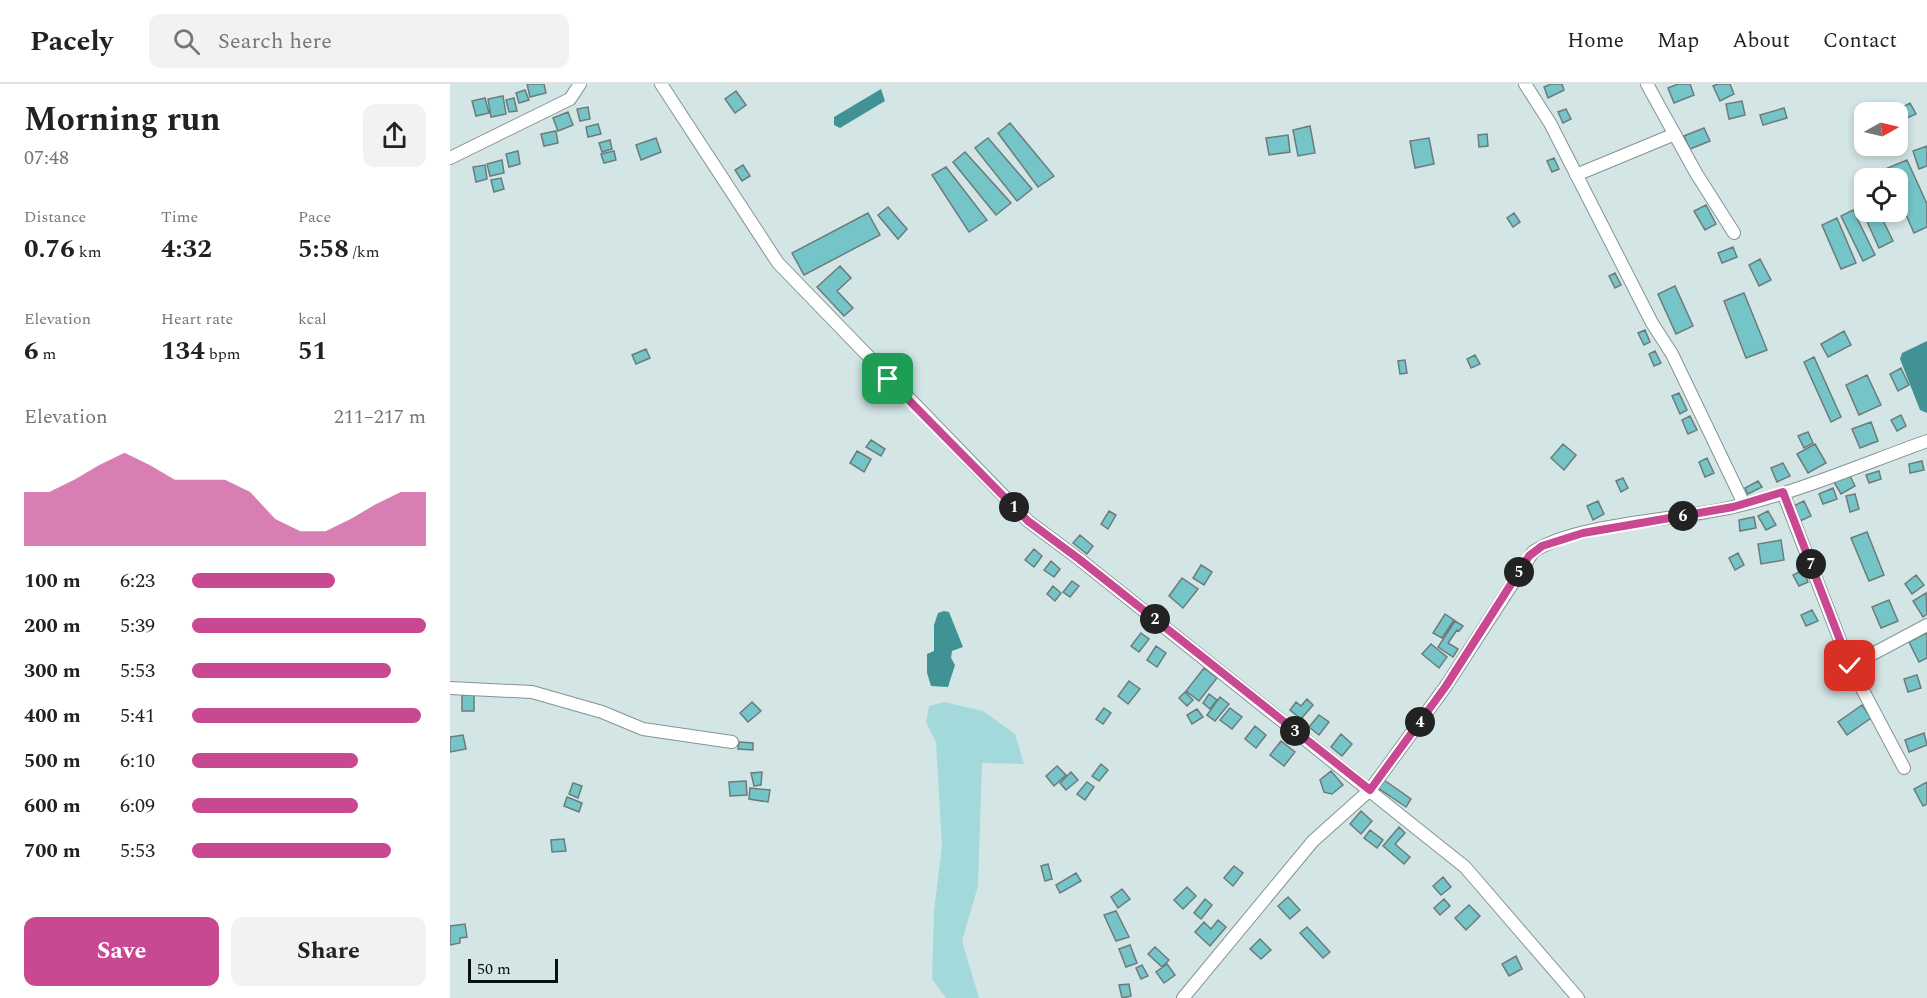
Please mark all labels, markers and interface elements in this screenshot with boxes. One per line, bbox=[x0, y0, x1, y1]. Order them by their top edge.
search box bbox=[149, 14, 569, 68]
text: Pacely bbox=[30, 20, 113, 63]
icon: search bbox=[170, 25, 203, 58]
text: Search here bbox=[218, 25, 332, 58]
text: Home bbox=[1567, 25, 1624, 57]
text: Map bbox=[1657, 25, 1699, 57]
text: About bbox=[1732, 25, 1790, 57]
text: Contact bbox=[1823, 25, 1897, 57]
text: Morning run bbox=[24, 95, 221, 145]
north arrow bbox=[1854, 102, 1908, 156]
map controls bbox=[1854, 102, 1908, 222]
button: share bbox=[363, 104, 426, 167]
text: 07:48 bbox=[24, 143, 69, 173]
button: locate bbox=[1854, 168, 1908, 222]
text: Distance bbox=[24, 205, 86, 229]
text: Time bbox=[161, 205, 198, 229]
text: Pace bbox=[298, 205, 331, 229]
text: 0.76 bbox=[24, 229, 75, 269]
text: 4:32 bbox=[161, 229, 212, 269]
text: 5:58 bbox=[298, 229, 349, 269]
text: km bbox=[75, 240, 101, 264]
text: /km bbox=[349, 240, 379, 264]
text: Elevation bbox=[24, 307, 91, 331]
text: Heart rate bbox=[161, 307, 233, 331]
text: kcal bbox=[298, 307, 327, 331]
text: 6 bbox=[24, 331, 39, 371]
text: 134 bbox=[161, 331, 205, 371]
text: 51 bbox=[298, 331, 327, 371]
text: m bbox=[39, 342, 56, 366]
text: bpm bbox=[205, 342, 241, 366]
pin bbox=[862, 353, 913, 404]
icon: arrive bbox=[871, 362, 904, 395]
text: Elevation bbox=[24, 402, 108, 432]
text: 211–217 m bbox=[334, 402, 426, 432]
pin: 1 bbox=[999, 492, 1029, 522]
text: 1 bbox=[1010, 495, 1018, 519]
pin: 6 bbox=[1668, 501, 1698, 531]
text: 6 bbox=[1679, 504, 1687, 528]
pin: 7 bbox=[1796, 549, 1826, 579]
text: 7 bbox=[1807, 552, 1815, 576]
pin: 5 bbox=[1504, 557, 1534, 587]
text: 5 bbox=[1515, 560, 1523, 584]
text: 100 m bbox=[24, 566, 81, 596]
text: 6:23 bbox=[120, 566, 155, 596]
pin: 2 bbox=[1140, 604, 1170, 634]
text: 2 bbox=[1151, 607, 1159, 631]
text: 200 m bbox=[24, 611, 81, 641]
text: 5:39 bbox=[120, 611, 155, 641]
pin bbox=[1824, 640, 1875, 691]
icon: check bbox=[1833, 649, 1866, 682]
text: 300 m bbox=[24, 656, 81, 686]
text: 5:53 bbox=[120, 656, 155, 686]
text: 400 m bbox=[24, 701, 81, 731]
text: 5:41 bbox=[120, 701, 155, 731]
pin: 4 bbox=[1405, 707, 1435, 737]
text: 4 bbox=[1416, 710, 1424, 734]
pin: 3 bbox=[1280, 716, 1310, 746]
text: 3 bbox=[1291, 719, 1299, 743]
text: 500 m bbox=[24, 746, 81, 776]
text: 6:10 bbox=[120, 746, 155, 776]
text: 600 m bbox=[24, 791, 81, 821]
text: 6:09 bbox=[120, 791, 155, 821]
text: 700 m bbox=[24, 836, 81, 866]
text: 5:53 bbox=[120, 836, 155, 866]
button: Save bbox=[24, 917, 219, 986]
button: Share bbox=[231, 917, 426, 986]
scale bar bbox=[468, 956, 558, 984]
text: 50 m bbox=[477, 957, 511, 981]

